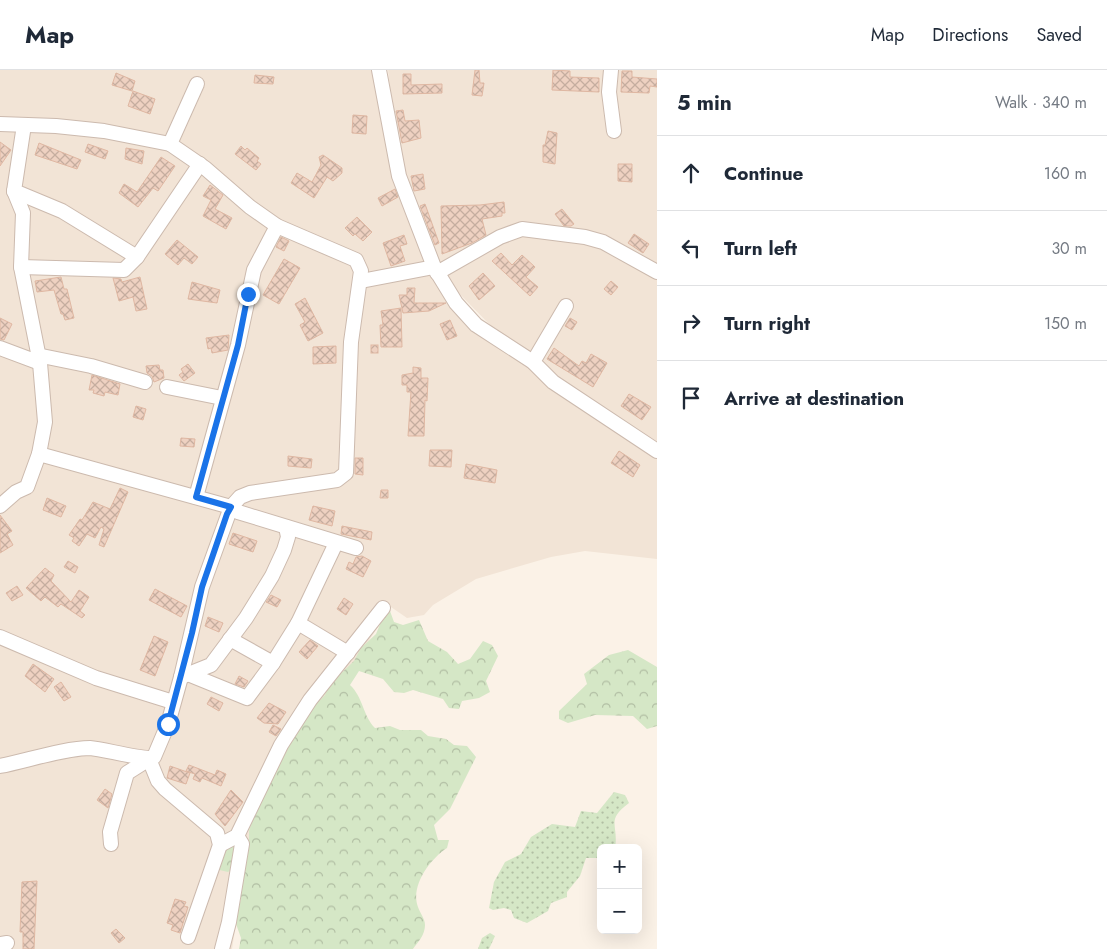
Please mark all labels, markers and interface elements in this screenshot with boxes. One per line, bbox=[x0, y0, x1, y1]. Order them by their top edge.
text: Map bbox=[25, 17, 74, 52]
text: Map bbox=[871, 22, 904, 48]
text: Directions bbox=[932, 22, 1008, 48]
text: Saved bbox=[1036, 22, 1082, 48]
text: 5 min bbox=[677, 88, 732, 118]
text: Walk · 340 m bbox=[995, 91, 1087, 114]
icon: ahead bbox=[677, 159, 705, 187]
text: Continue bbox=[724, 160, 803, 187]
text: 160 m bbox=[1044, 162, 1087, 185]
icon: left bbox=[677, 234, 705, 262]
text: Turn left bbox=[724, 235, 797, 262]
text: 30 m bbox=[1051, 237, 1087, 260]
route end bbox=[237, 283, 260, 306]
icon: right bbox=[677, 309, 705, 337]
text: Turn right bbox=[724, 310, 810, 337]
text: 150 m bbox=[1044, 312, 1087, 335]
icon: arrive bbox=[677, 384, 705, 412]
text: Arrive at destination bbox=[724, 385, 904, 412]
route start bbox=[157, 713, 180, 736]
map controls bbox=[597, 844, 642, 934]
button: + bbox=[597, 844, 642, 889]
button: − bbox=[597, 889, 642, 934]

